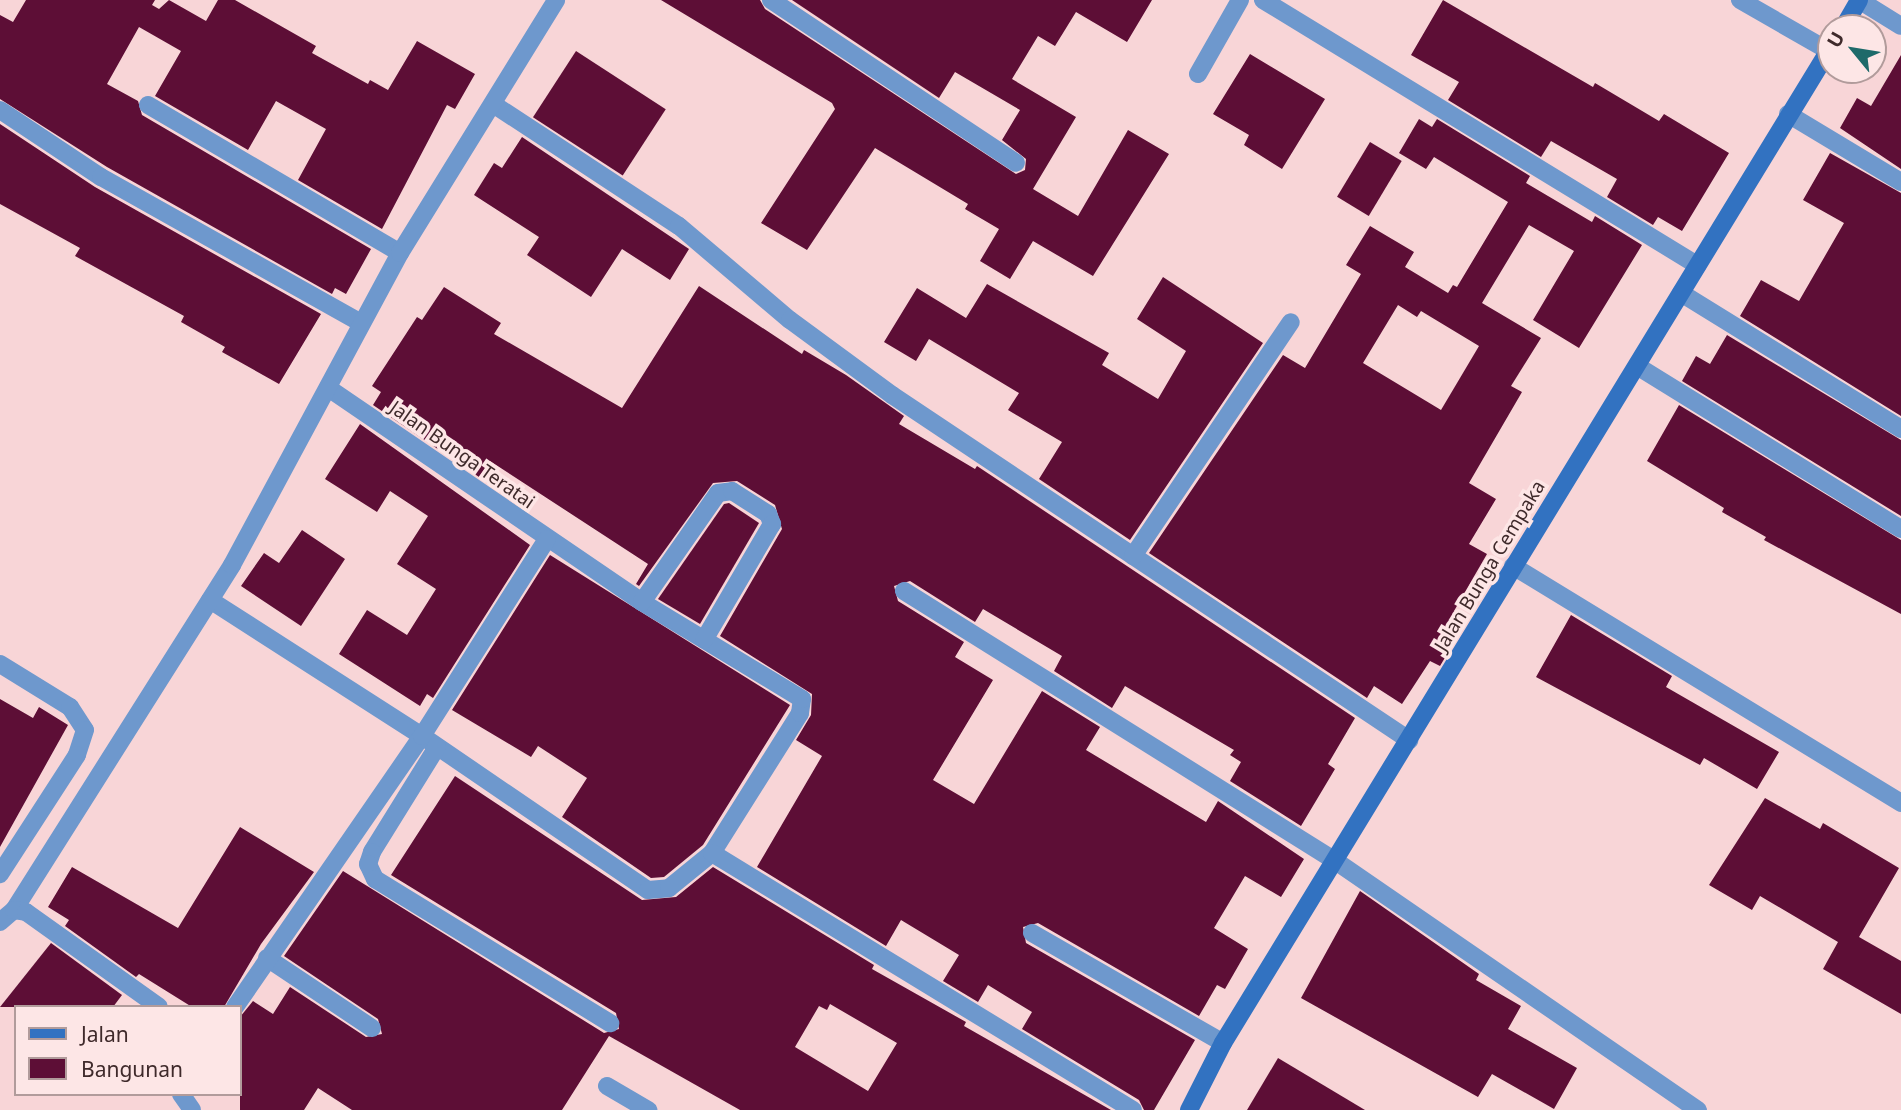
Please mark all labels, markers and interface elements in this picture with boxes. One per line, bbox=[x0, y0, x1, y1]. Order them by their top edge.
north arrow bbox=[1817, 14, 1887, 84]
text: U bbox=[1821, 27, 1850, 52]
street label: Jalan Bunga Teratai bbox=[385, 396, 539, 514]
street label: Jalan Bunga Cempaka bbox=[1430, 477, 1550, 655]
legend bbox=[14, 1005, 242, 1096]
text: Jalan bbox=[81, 1020, 129, 1048]
text: Bangunan bbox=[81, 1055, 183, 1083]

